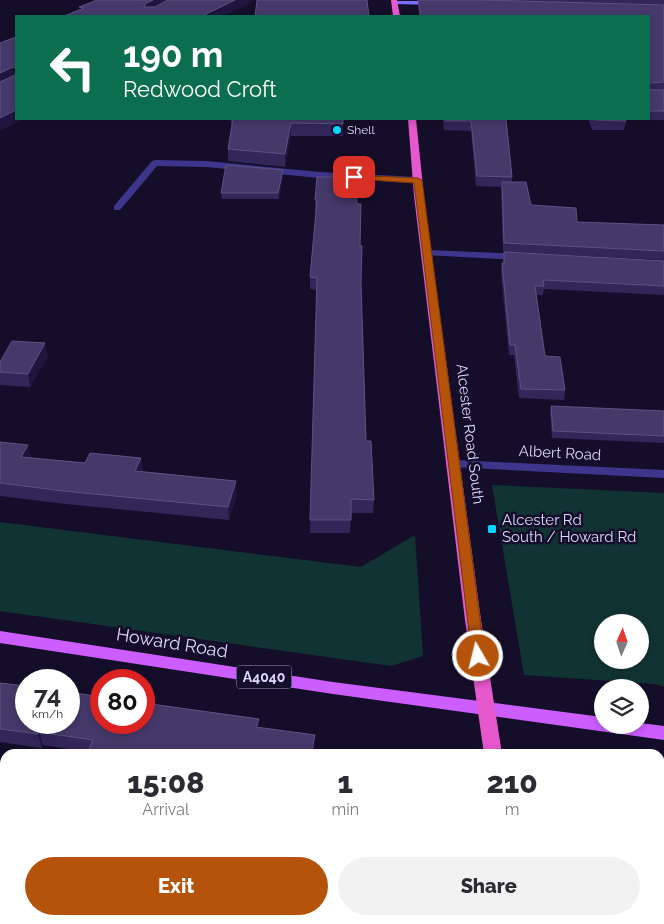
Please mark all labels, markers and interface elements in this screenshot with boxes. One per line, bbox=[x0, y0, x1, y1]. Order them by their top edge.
text: 190 m bbox=[123, 34, 223, 75]
icon: left bbox=[40, 35, 105, 100]
text: Redwood Croft bbox=[123, 76, 277, 102]
place label: Shell bbox=[347, 123, 376, 137]
marker: Shell bbox=[331, 124, 343, 136]
pin bbox=[333, 156, 375, 198]
icon: arrive bbox=[340, 163, 368, 191]
street label: Alcester Road South bbox=[452, 363, 488, 505]
street label: Albert Road bbox=[518, 442, 602, 464]
place label: Alcester Rd South / Howard Rd bbox=[502, 511, 636, 546]
marker: Alcester Rd South / Howard Rd bbox=[486, 523, 498, 535]
north arrow bbox=[594, 614, 649, 669]
map controls bbox=[594, 614, 649, 734]
street label: Howard Road bbox=[115, 623, 229, 662]
position arrow bbox=[451, 629, 503, 681]
road number: A4040 bbox=[236, 666, 292, 689]
speed limit sign: 80 bbox=[90, 669, 155, 734]
button: layers bbox=[594, 679, 649, 734]
text: 74 bbox=[34, 680, 61, 710]
text: km/h bbox=[32, 707, 63, 721]
text: 15:08 bbox=[127, 765, 204, 800]
text: 1 bbox=[338, 765, 353, 800]
text: 210 bbox=[486, 765, 538, 800]
text: Arrival bbox=[142, 800, 189, 819]
text: min bbox=[332, 800, 359, 819]
text: m bbox=[505, 800, 519, 819]
button: Exit bbox=[25, 857, 328, 915]
button: Share bbox=[338, 857, 640, 915]

